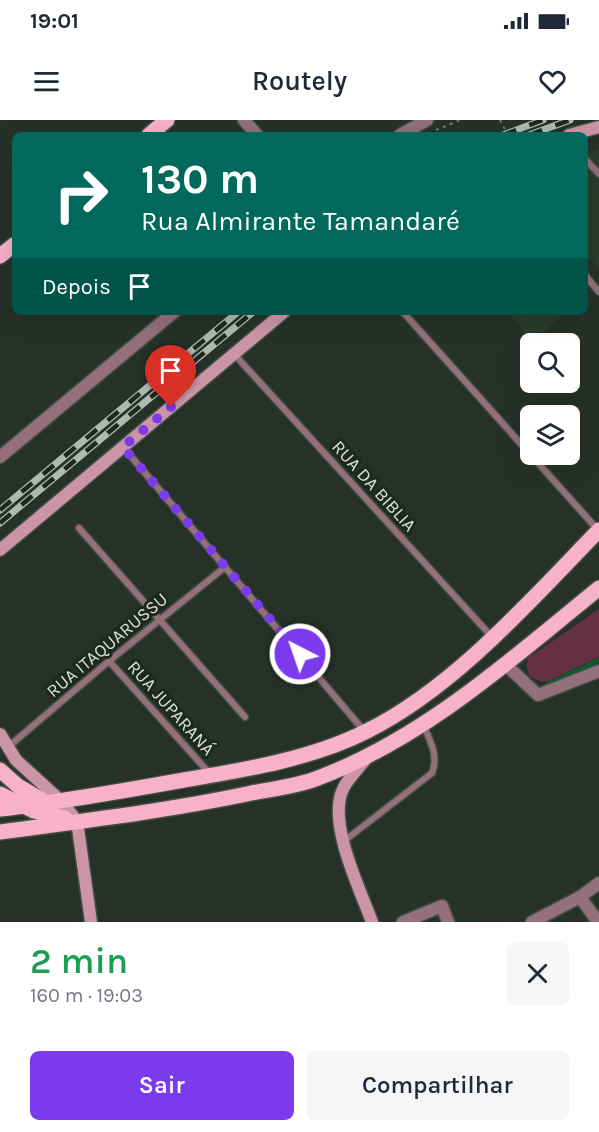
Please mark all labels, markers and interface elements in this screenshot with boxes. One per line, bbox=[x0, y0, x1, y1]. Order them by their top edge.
text: 19:01 bbox=[30, 8, 79, 34]
icon: menu bbox=[30, 65, 63, 98]
text: Routely bbox=[252, 65, 347, 97]
icon: heart bbox=[536, 65, 569, 98]
text: 130 m bbox=[141, 154, 259, 204]
icon: right bbox=[42, 156, 120, 234]
text: Rua Almirante Tamandaré bbox=[141, 205, 460, 237]
icon: arrive bbox=[123, 270, 156, 303]
text: Depois bbox=[42, 274, 111, 300]
map controls bbox=[520, 333, 580, 465]
button: search bbox=[520, 333, 580, 393]
pin bbox=[145, 345, 196, 407]
icon: arrive bbox=[154, 354, 187, 387]
button: layers bbox=[520, 405, 580, 465]
street label: RUA DA BIBLIA bbox=[327, 436, 421, 536]
street label: RUA ITAQUARUSSU bbox=[42, 588, 172, 702]
position arrow bbox=[268, 622, 332, 686]
street label: RUA JUPARANÁ bbox=[123, 655, 220, 760]
text: 2 min bbox=[30, 940, 128, 982]
button: close bbox=[506, 942, 569, 1005]
text: 160 m · 19:03 bbox=[30, 984, 143, 1007]
button: Sair bbox=[30, 1051, 294, 1120]
button: Compartilhar bbox=[306, 1051, 569, 1120]

